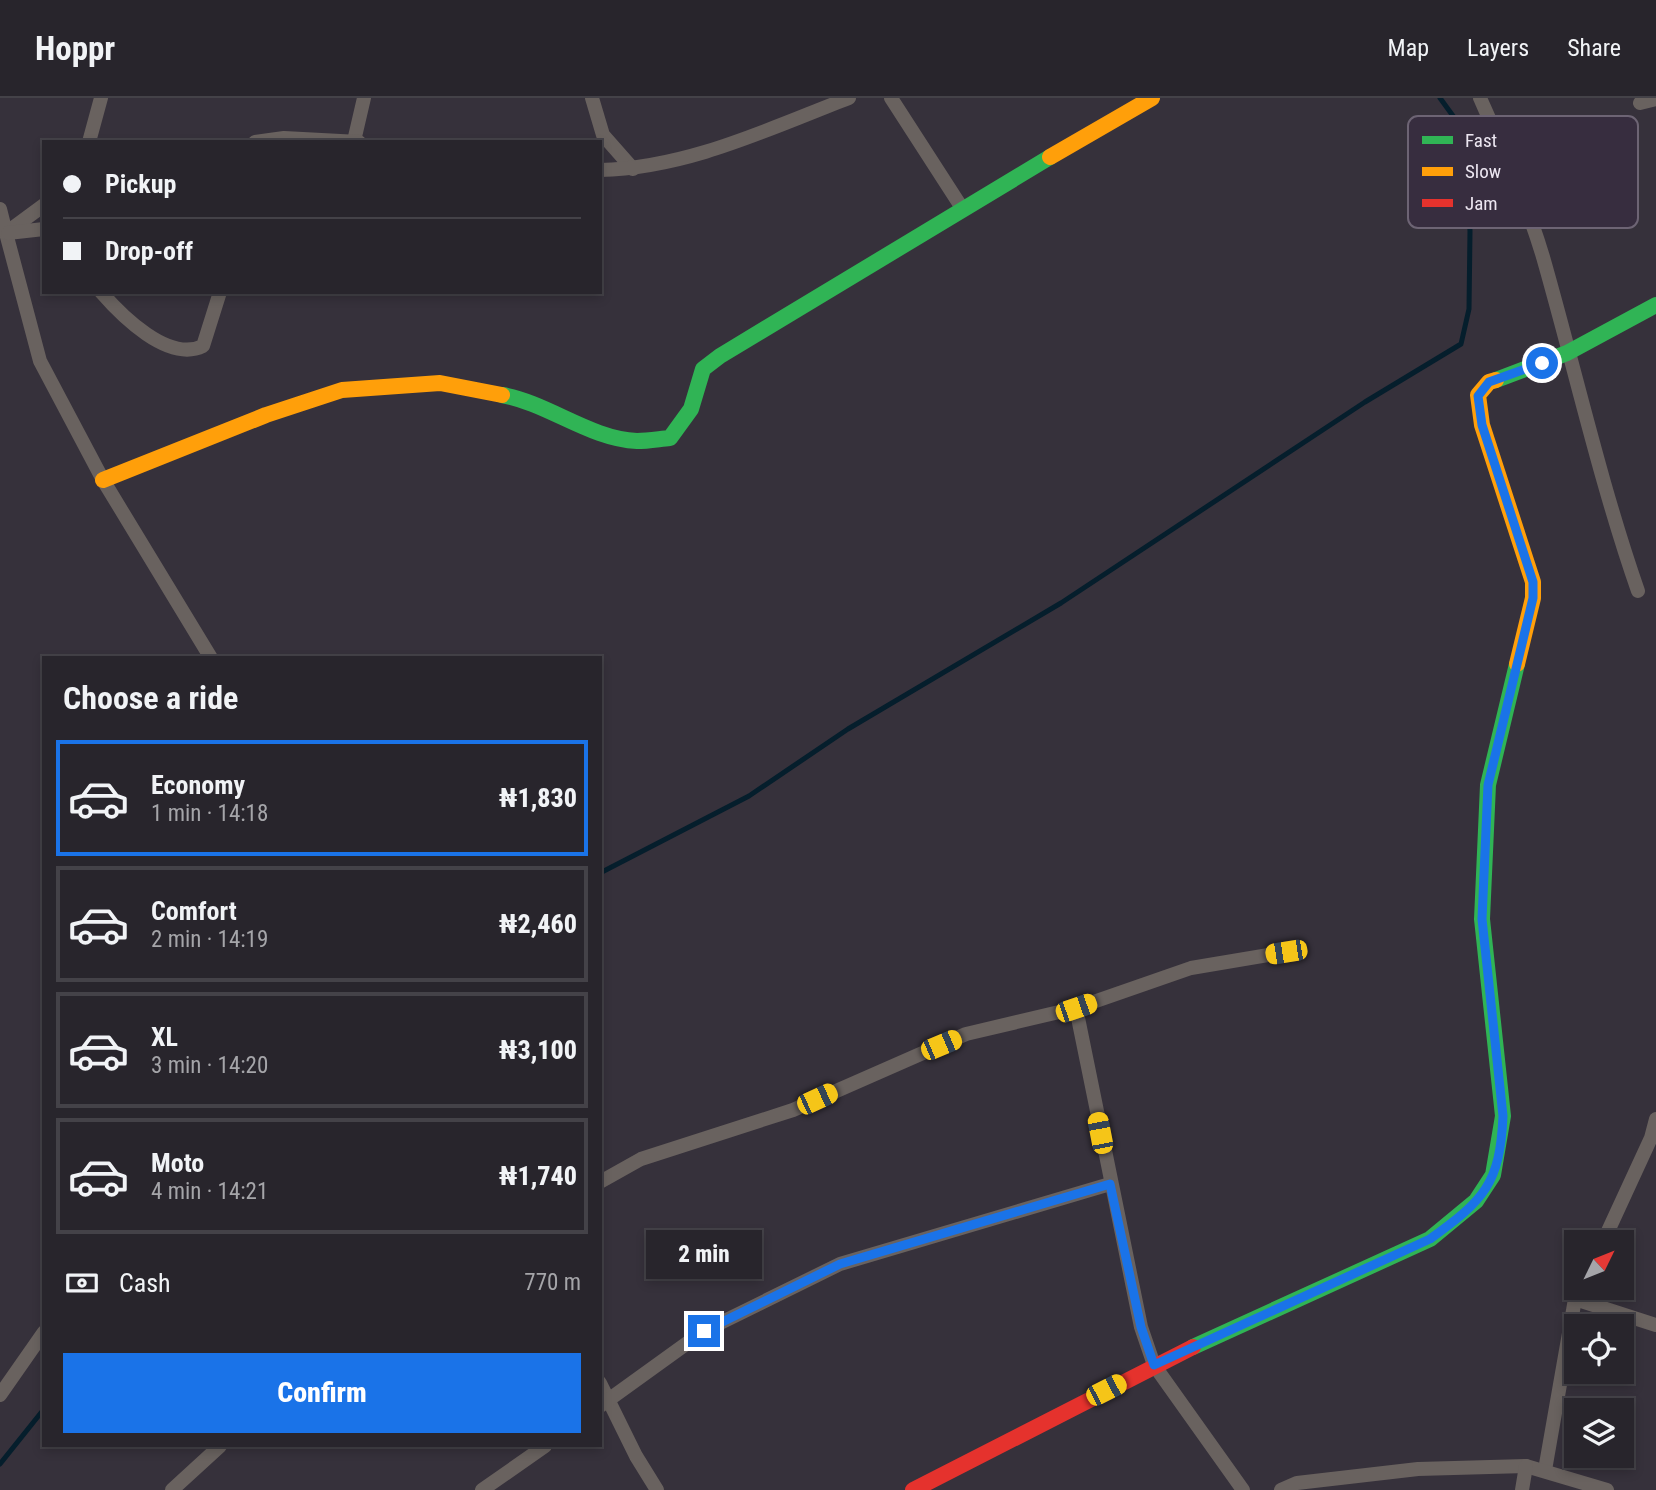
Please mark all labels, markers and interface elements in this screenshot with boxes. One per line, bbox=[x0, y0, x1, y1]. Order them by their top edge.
text: Hoppr bbox=[35, 29, 115, 68]
text: Map bbox=[1388, 34, 1429, 62]
text: Layers bbox=[1467, 34, 1529, 62]
text: Share bbox=[1567, 34, 1621, 62]
legend bbox=[1408, 116, 1638, 228]
text: Fast bbox=[1465, 129, 1497, 152]
text: Slow bbox=[1465, 160, 1501, 183]
text: Pickup bbox=[105, 169, 176, 199]
text: Jam bbox=[1465, 192, 1498, 215]
text: Drop-off bbox=[105, 236, 193, 266]
route start bbox=[1526, 347, 1558, 379]
text: Choose a ride bbox=[63, 679, 238, 717]
icon: car bbox=[67, 767, 130, 830]
text: Economy bbox=[151, 770, 245, 800]
text: ₦1,830 bbox=[499, 783, 577, 813]
text: 1 min · 14:18 bbox=[151, 800, 268, 827]
icon: car bbox=[67, 893, 130, 956]
text: Comfort bbox=[151, 896, 237, 926]
text: ₦2,460 bbox=[499, 909, 577, 939]
text: 2 min · 14:19 bbox=[151, 926, 268, 953]
car bbox=[1264, 938, 1309, 966]
car bbox=[1053, 991, 1100, 1025]
icon: car bbox=[67, 1019, 130, 1082]
text: XL bbox=[151, 1022, 178, 1052]
car bbox=[918, 1027, 965, 1063]
text: ₦3,100 bbox=[499, 1035, 577, 1065]
text: 3 min · 14:20 bbox=[151, 1052, 268, 1079]
car bbox=[794, 1081, 841, 1117]
car bbox=[1086, 1110, 1115, 1156]
icon: car bbox=[67, 1145, 130, 1208]
text: Moto bbox=[151, 1148, 204, 1178]
text: ₦1,740 bbox=[499, 1161, 577, 1191]
text: 4 min · 14:21 bbox=[151, 1178, 268, 1205]
callout: 2 min bbox=[646, 1230, 762, 1278]
north arrow bbox=[1564, 1230, 1634, 1300]
map controls bbox=[1564, 1230, 1634, 1468]
text: 2 min bbox=[678, 1241, 730, 1268]
icon: cash bbox=[63, 1264, 101, 1302]
text: Cash bbox=[119, 1268, 171, 1298]
text: 770 m bbox=[524, 1269, 581, 1296]
button: locate bbox=[1564, 1314, 1634, 1384]
route end bbox=[688, 1315, 720, 1347]
button: Confirm bbox=[63, 1353, 581, 1433]
car bbox=[1083, 1371, 1130, 1409]
button: layers bbox=[1564, 1398, 1634, 1468]

